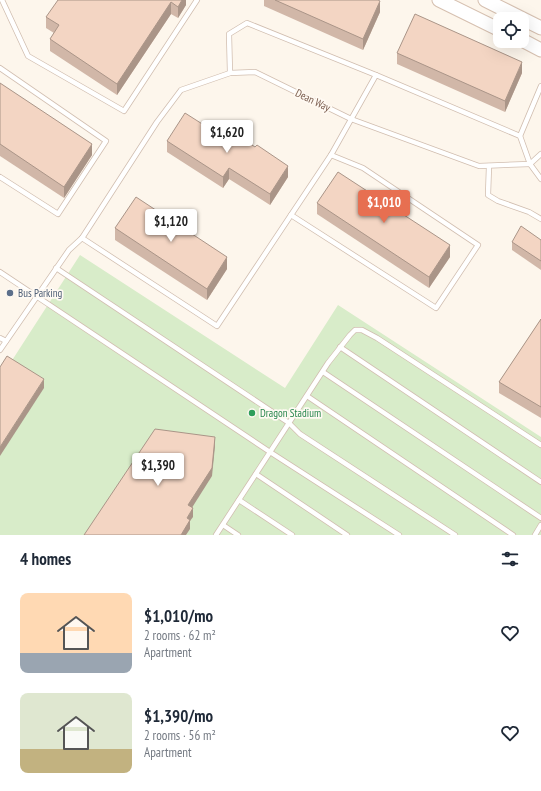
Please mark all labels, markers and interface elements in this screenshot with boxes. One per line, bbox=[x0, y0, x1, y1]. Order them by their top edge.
map controls bbox=[493, 12, 529, 48]
button: locate bbox=[493, 12, 529, 48]
street label: Dean Way bbox=[293, 86, 334, 115]
pin: $1,620 bbox=[194, 120, 260, 154]
text: $1,620 bbox=[210, 124, 244, 141]
pin: $1,010 bbox=[351, 190, 417, 224]
text: $1,010 bbox=[367, 194, 401, 211]
pin: $1,120 bbox=[138, 209, 204, 243]
text: $1,120 bbox=[154, 213, 188, 230]
place label: Bus Parking bbox=[18, 286, 63, 300]
marker: Bus Parking bbox=[5, 288, 15, 298]
place label: Dragon Stadium bbox=[260, 406, 321, 420]
marker: Dragon Stadium bbox=[247, 408, 257, 418]
pin: $1,390 bbox=[125, 453, 191, 487]
text: $1,390 bbox=[141, 457, 175, 474]
text: 4 homes bbox=[20, 548, 71, 570]
icon: filters bbox=[499, 548, 521, 570]
text: $1,010/mo bbox=[144, 605, 213, 627]
icon: home bbox=[52, 609, 100, 657]
icon: heart bbox=[499, 622, 521, 644]
text: 2 rooms · 62 m² bbox=[144, 627, 216, 644]
text: Apartment bbox=[144, 644, 192, 661]
text: $1,390/mo bbox=[144, 705, 213, 727]
icon: home bbox=[52, 709, 100, 757]
icon: heart bbox=[499, 722, 521, 744]
text: 2 rooms · 56 m² bbox=[144, 727, 216, 744]
text: Apartment bbox=[144, 744, 192, 761]

